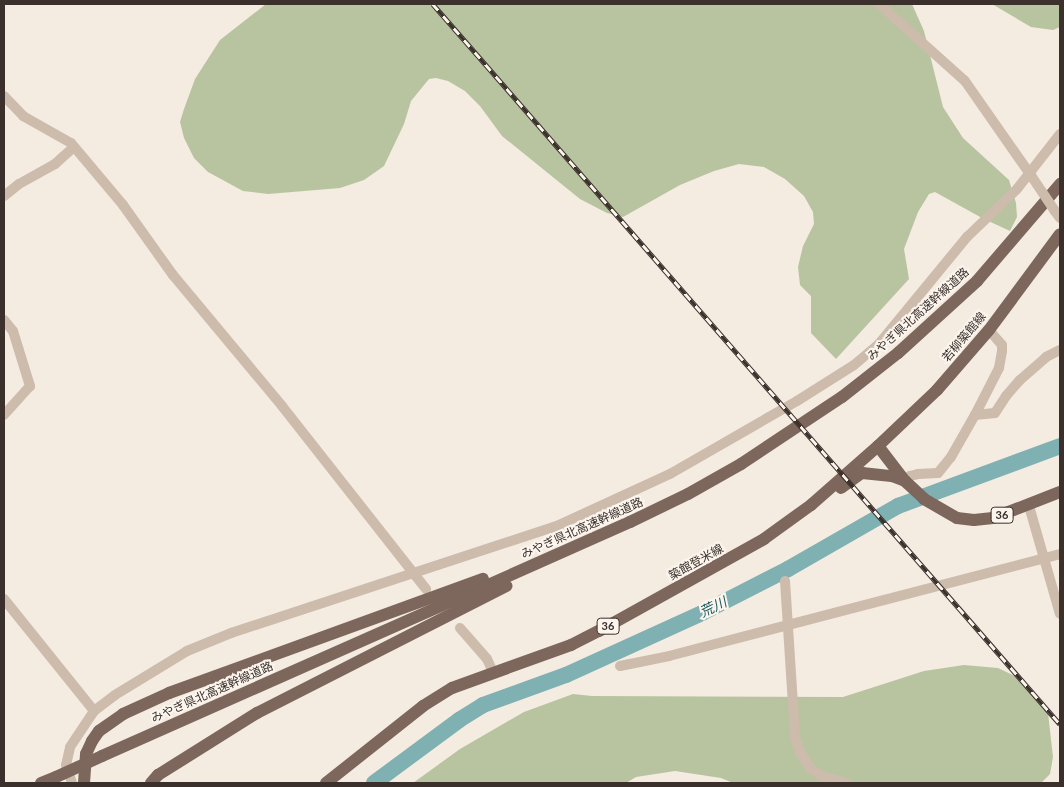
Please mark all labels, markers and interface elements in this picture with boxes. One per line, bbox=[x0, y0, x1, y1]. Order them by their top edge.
street label: みやぎ県北高速幹線道路 bbox=[864, 264, 972, 364]
street label: 若柳築館線 bbox=[939, 309, 989, 365]
street label: みやぎ県北高速幹線道路 bbox=[519, 495, 645, 561]
road number: 36 bbox=[990, 506, 1014, 524]
street label: 築館登米線 bbox=[666, 541, 726, 583]
water label: 荒川 bbox=[697, 593, 729, 621]
road number: 36 bbox=[596, 618, 620, 634]
street label: みやぎ県北高速幹線道路 bbox=[149, 659, 275, 725]

